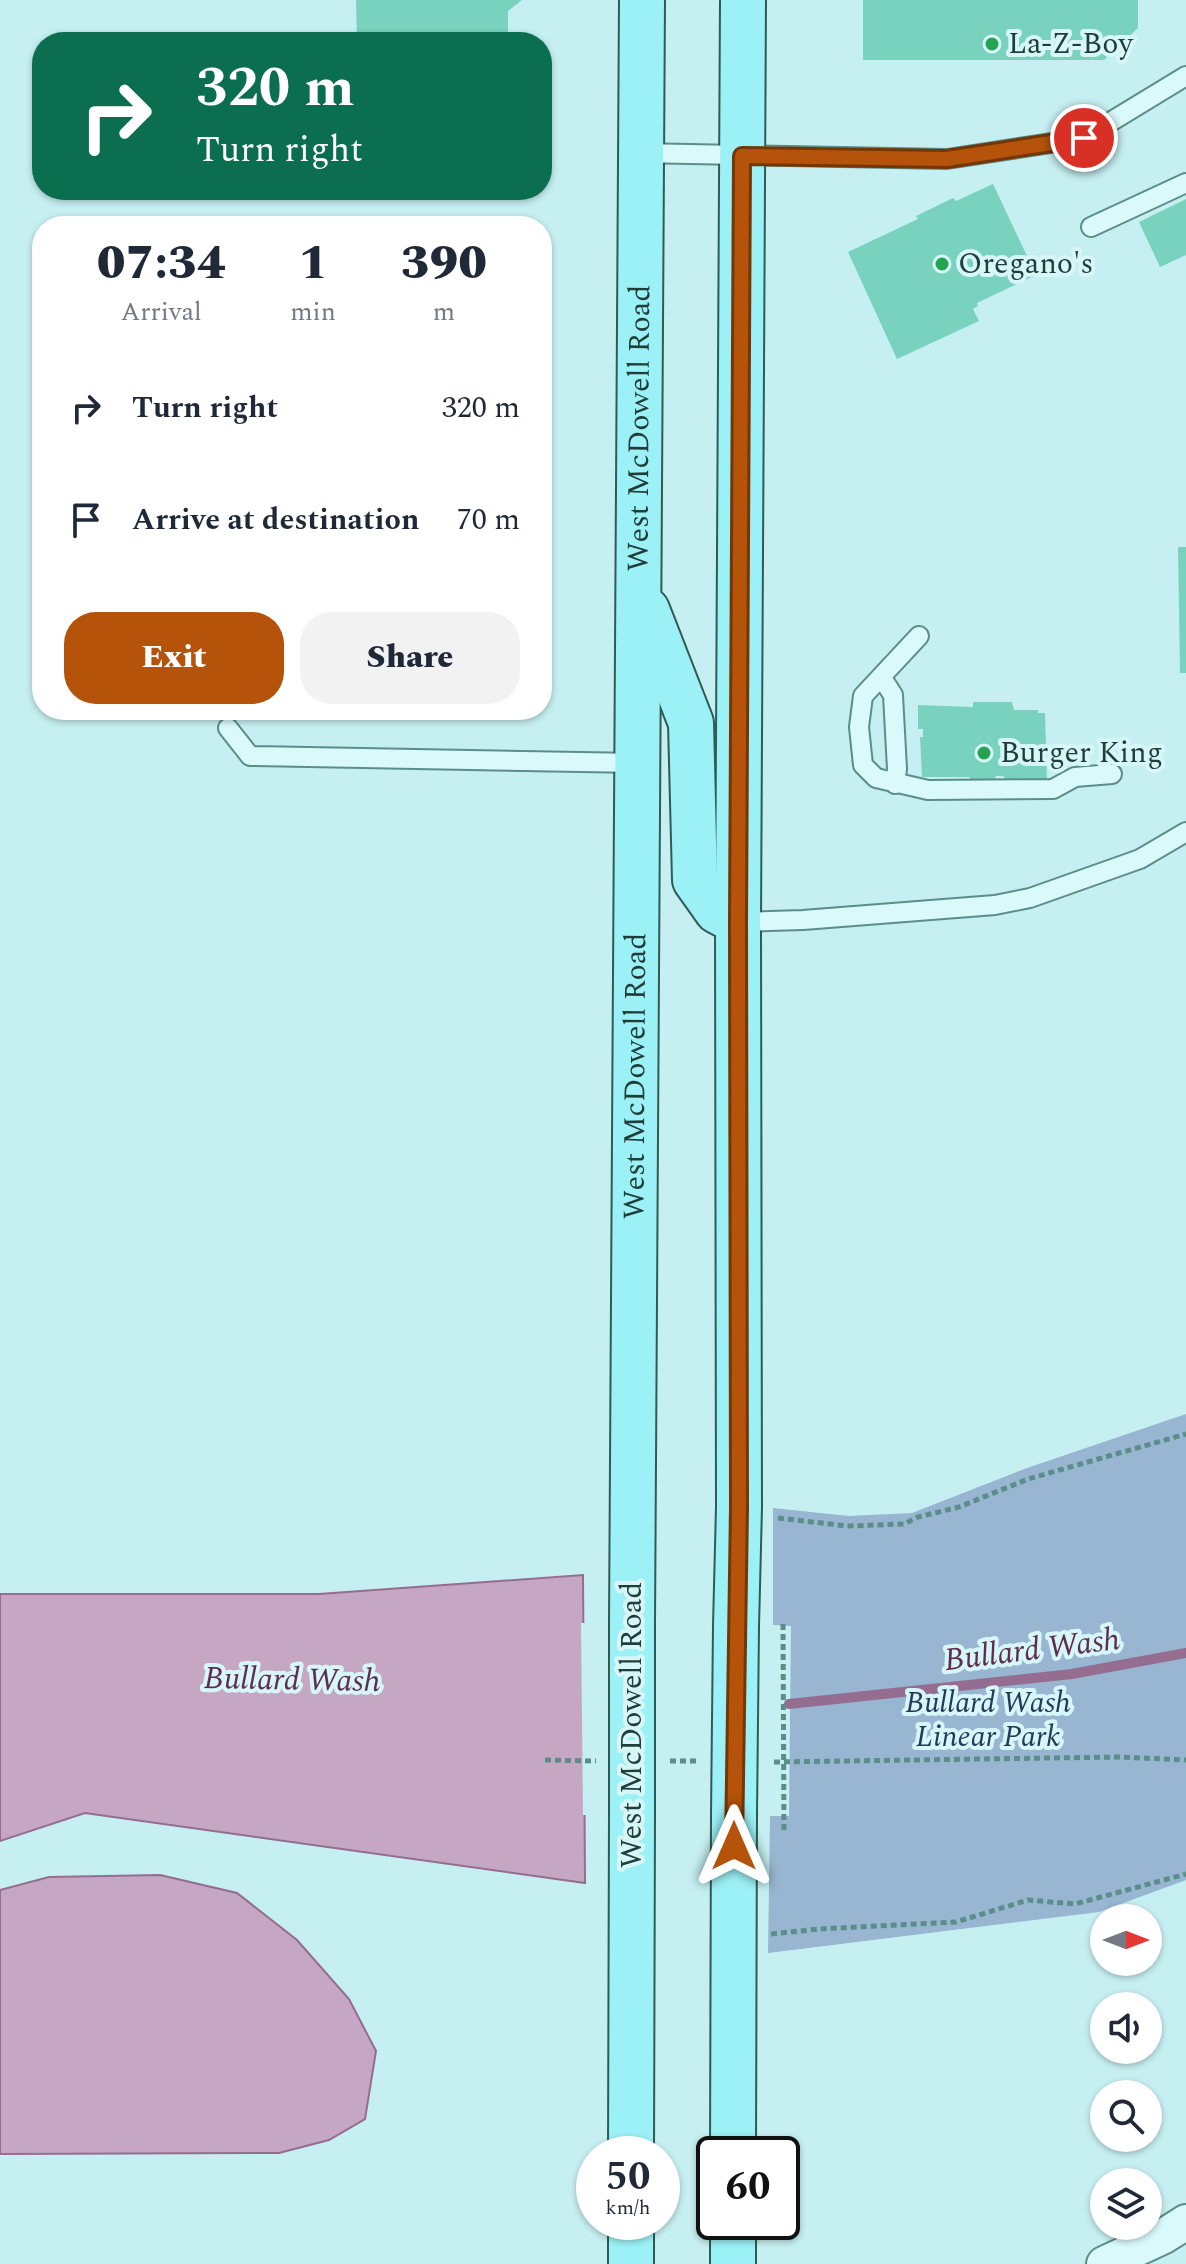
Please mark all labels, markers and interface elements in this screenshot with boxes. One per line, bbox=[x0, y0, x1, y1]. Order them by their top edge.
place label: La-Z-Boy bbox=[1008, 21, 1135, 67]
marker: La-Z-Boy bbox=[983, 35, 1001, 53]
text: 320 m bbox=[196, 46, 355, 131]
icon: right bbox=[64, 64, 168, 168]
pin bbox=[1050, 104, 1118, 172]
icon: arrive bbox=[1062, 116, 1106, 160]
text: Turn right bbox=[196, 123, 363, 178]
text: 07:34 bbox=[97, 227, 226, 300]
text: 1 bbox=[299, 227, 328, 300]
text: 390 bbox=[401, 227, 487, 300]
place label: Oregano's bbox=[958, 241, 1094, 287]
marker: Oregano's bbox=[933, 255, 951, 273]
street label: West McDowell Road bbox=[615, 285, 663, 572]
text: Arrival bbox=[121, 292, 202, 332]
text: min bbox=[290, 292, 336, 332]
text: m bbox=[433, 292, 455, 332]
text: Turn right bbox=[132, 385, 278, 431]
text: 320 m bbox=[442, 385, 520, 431]
icon: right bbox=[64, 386, 108, 430]
text: Arrive at destination bbox=[132, 497, 419, 543]
text: 70 m bbox=[457, 497, 520, 543]
icon: arrive bbox=[64, 498, 108, 542]
button: Exit bbox=[64, 612, 284, 704]
button: Share bbox=[300, 612, 520, 704]
place label: Burger King bbox=[1000, 730, 1163, 776]
marker: Burger King bbox=[975, 744, 993, 762]
street label: West McDowell Road bbox=[611, 933, 659, 1220]
street label: West McDowell Road bbox=[609, 1582, 655, 1868]
water label: Bullard Wash bbox=[941, 1615, 1123, 1685]
water label: Bullard Wash bbox=[203, 1654, 381, 1706]
park label: Bullard Wash Linear Park bbox=[905, 1680, 1071, 1760]
position arrow bbox=[692, 1804, 776, 1888]
north arrow bbox=[1090, 1904, 1162, 1976]
map controls bbox=[1090, 1904, 1162, 2240]
button: sound bbox=[1090, 1992, 1162, 2064]
button: search bbox=[1090, 2080, 1162, 2152]
speed limit sign: 60 bbox=[696, 2136, 800, 2240]
text: 50 bbox=[606, 2147, 650, 2208]
button: layers bbox=[1090, 2168, 1162, 2240]
text: km/h bbox=[606, 2193, 651, 2223]

